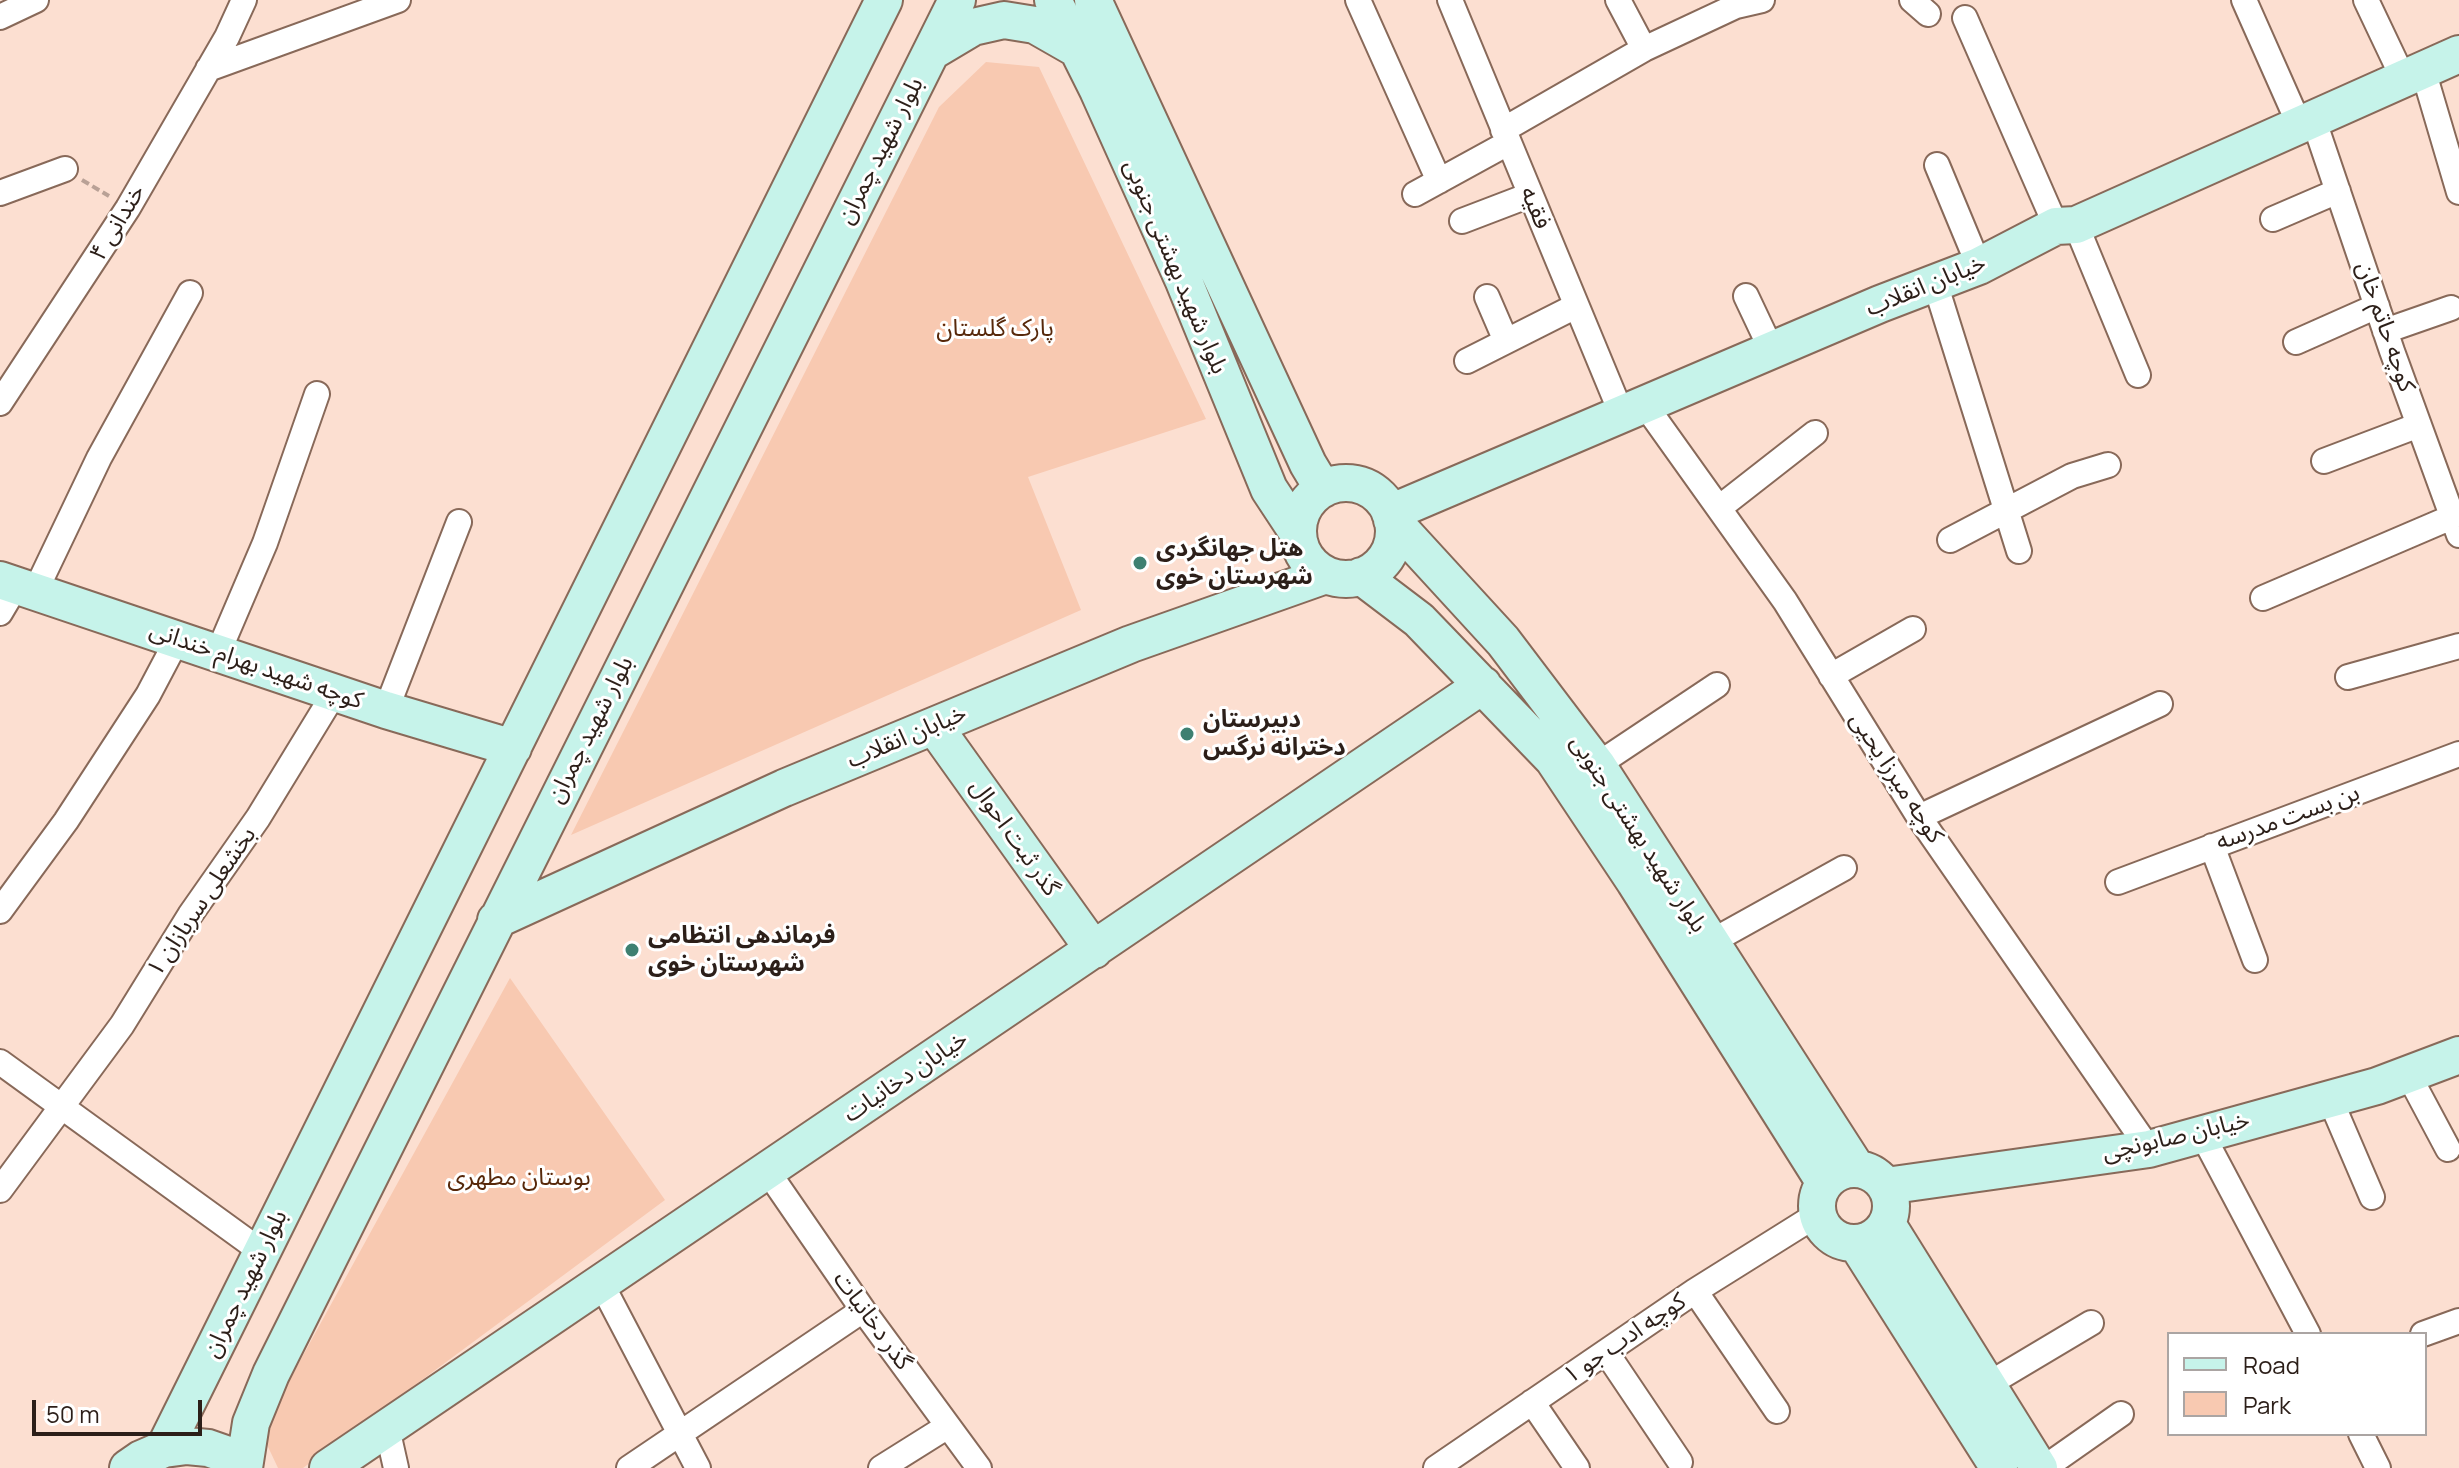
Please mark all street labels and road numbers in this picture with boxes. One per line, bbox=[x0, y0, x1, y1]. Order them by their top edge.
street label: بلوار شهید چمران bbox=[832, 73, 930, 229]
street label: بلوار شهید بهشتی جنوبی bbox=[1117, 155, 1233, 379]
street label: خندانی ۴ bbox=[84, 180, 152, 266]
street label: فقیه bbox=[1513, 182, 1557, 234]
street label: خیابان انقلاب bbox=[1862, 249, 1990, 323]
street label: کوچه حاتم خان bbox=[2349, 258, 2421, 396]
street label: کوچه شهید بهرام خندانی bbox=[145, 616, 367, 716]
street label: بلوار شهید چمران bbox=[542, 652, 640, 808]
street label: خیابان انقلاب bbox=[843, 699, 971, 775]
street label: کوچه میرزا یحیی bbox=[1843, 707, 1949, 849]
street label: بلوار شهید بهشتی جنوبی bbox=[1563, 730, 1713, 938]
street label: گذر ثبت احوال bbox=[963, 774, 1065, 902]
street label: بن بست مدرسه bbox=[2212, 779, 2364, 857]
street label: بخشعلی سربازان ۱ bbox=[141, 822, 263, 982]
street label: خیابان دخانیات bbox=[838, 1025, 974, 1129]
street label: خیابان صابونچی bbox=[2099, 1106, 2253, 1168]
street label: بلوار شهید چمران bbox=[198, 1205, 294, 1363]
street label: گذر دخانیات bbox=[827, 1266, 917, 1376]
street label: کوچه ادب جو ۱ bbox=[1558, 1287, 1692, 1391]

